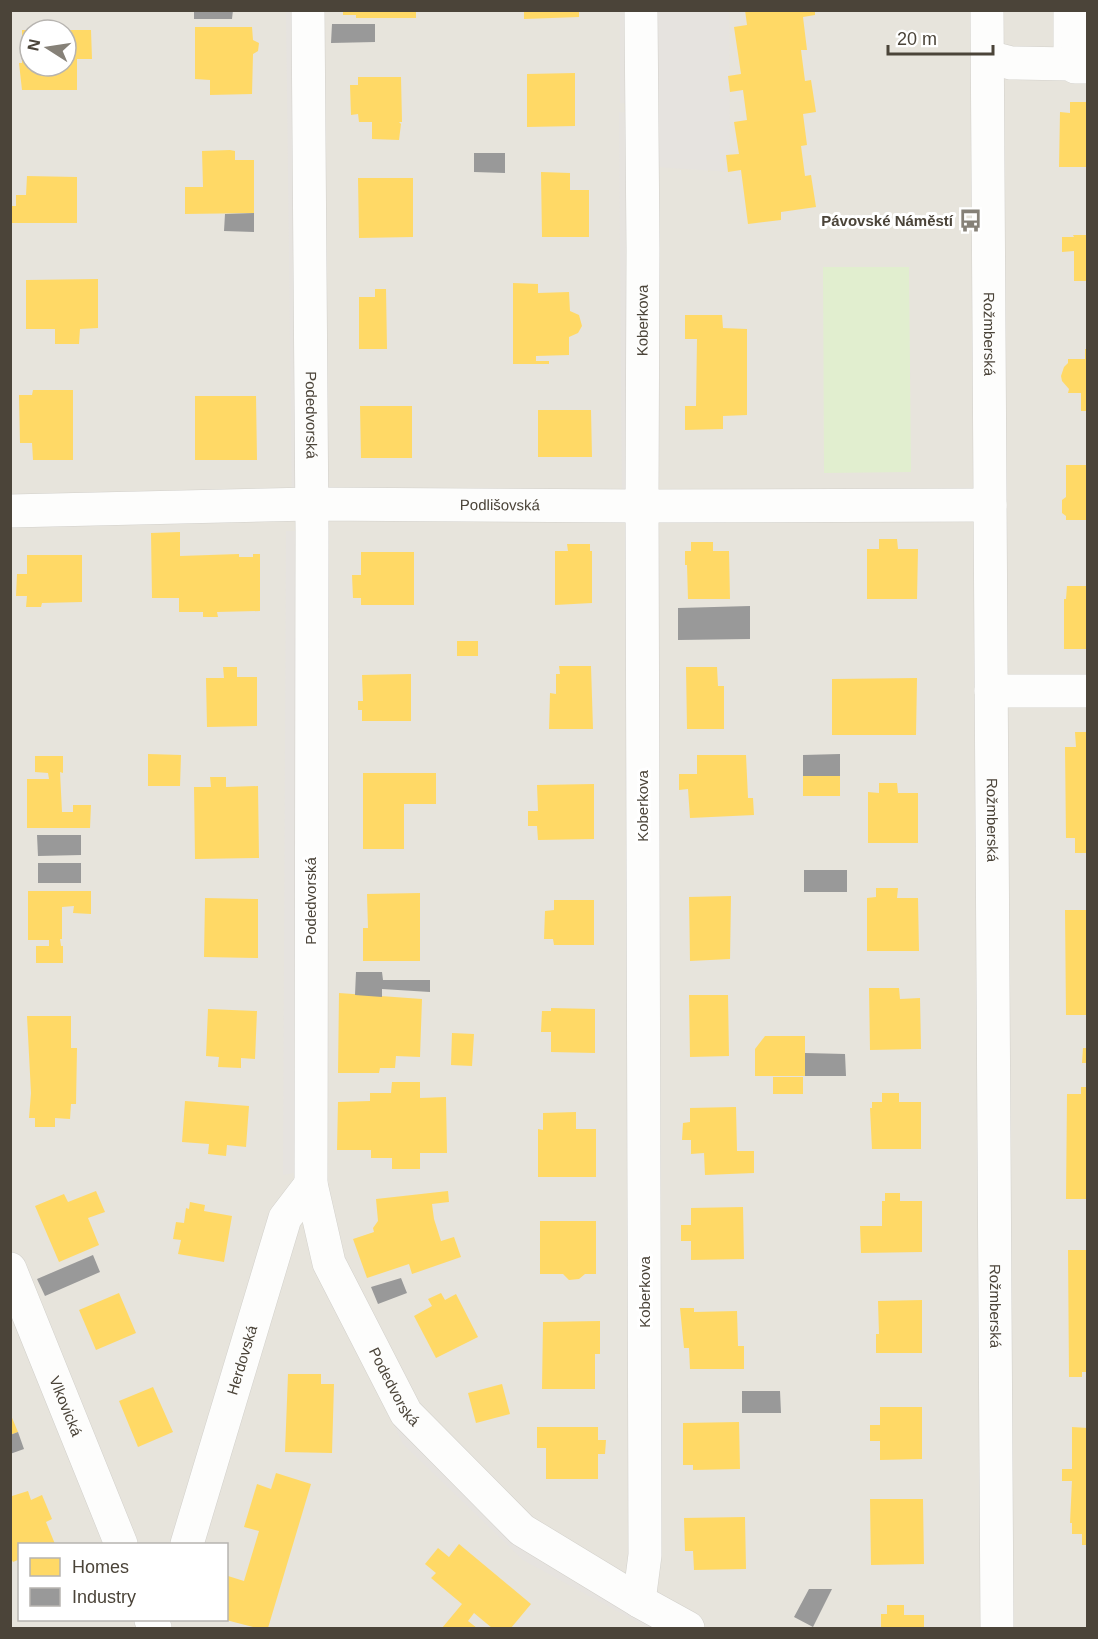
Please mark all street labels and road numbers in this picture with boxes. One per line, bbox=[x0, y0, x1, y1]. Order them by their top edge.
street label: Koberkova bbox=[634, 284, 651, 356]
street label: Rožmberská bbox=[981, 292, 998, 377]
street label: Podedvorská bbox=[303, 371, 320, 459]
street label: Podlišovská bbox=[460, 496, 541, 513]
street label: Koberkova bbox=[634, 769, 651, 842]
street label: Rožmberská bbox=[984, 778, 1001, 863]
street label: Podedvorská bbox=[302, 857, 319, 945]
street label: Koberkova bbox=[636, 1255, 653, 1328]
street label: Rožmberská bbox=[987, 1264, 1004, 1349]
street label: Herdovská bbox=[223, 1323, 260, 1397]
street label: Podedvorská bbox=[366, 1344, 424, 1430]
street label: Vlkovická bbox=[46, 1373, 86, 1439]

